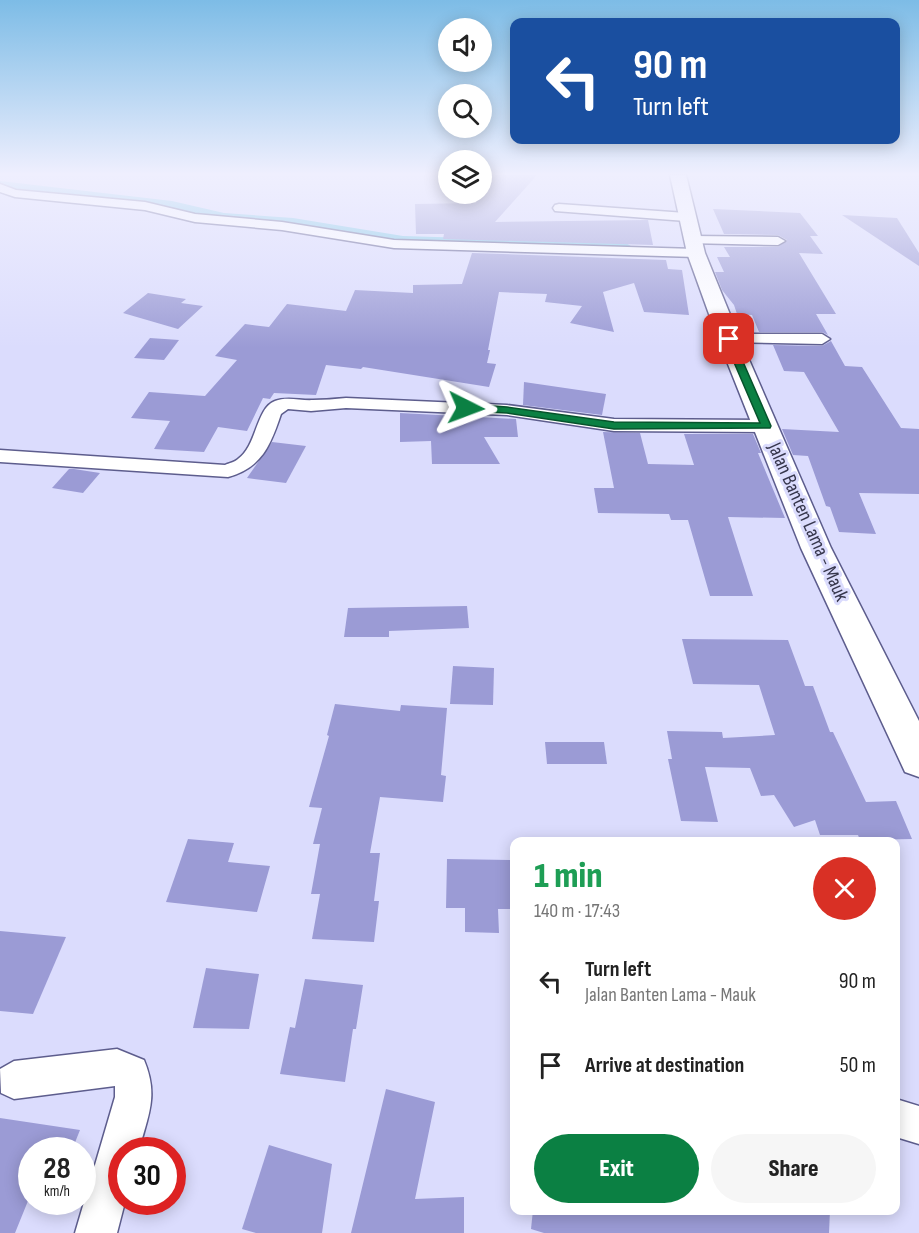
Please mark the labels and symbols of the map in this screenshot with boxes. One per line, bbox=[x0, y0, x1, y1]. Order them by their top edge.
pin bbox=[703, 313, 754, 364]
position arrow bbox=[434, 376, 498, 440]
street label: Jalan Banten Lama - Mauk bbox=[762, 438, 854, 605]
speed limit sign: 30 bbox=[108, 1137, 186, 1215]

